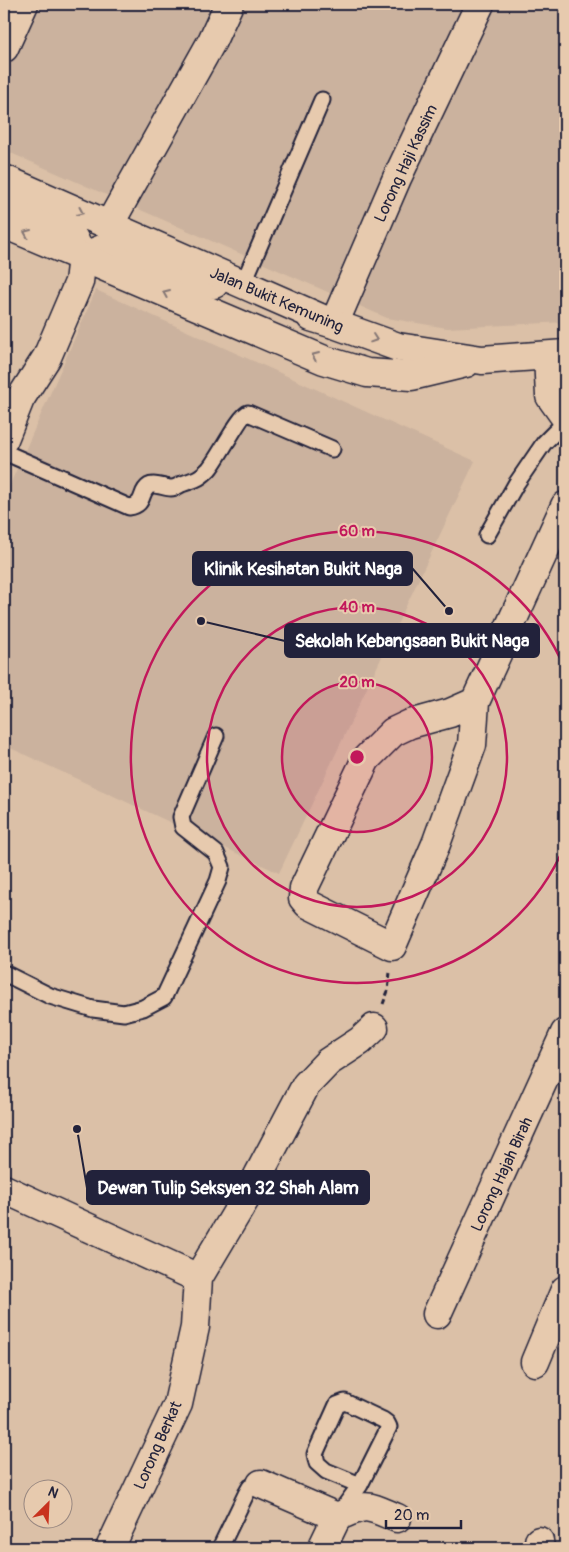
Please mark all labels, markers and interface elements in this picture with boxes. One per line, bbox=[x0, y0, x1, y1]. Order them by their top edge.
street label: Lorong Haji Kassim bbox=[370, 101, 442, 225]
one-way arrow bbox=[75, 206, 84, 217]
one-way arrow bbox=[23, 229, 32, 240]
street label: Jalan Bukit Kemuning bbox=[207, 263, 347, 337]
one-way arrow bbox=[162, 288, 171, 299]
one-way arrow bbox=[370, 333, 378, 343]
one-way arrow bbox=[311, 352, 320, 363]
text: 60 m bbox=[339, 522, 375, 541]
callout: Klinik Kesihatan Bukit Naga bbox=[193, 552, 412, 585]
text: Klinik Kesihatan Bukit Naga bbox=[204, 558, 403, 581]
text: 40 m bbox=[339, 598, 375, 617]
callout: Sekolah Kebangsaan Bukit Naga bbox=[285, 624, 539, 657]
text: Sekolah Kebangsaan Bukit Naga bbox=[295, 630, 530, 653]
text: 20 m bbox=[339, 673, 375, 692]
centre of rings bbox=[348, 748, 366, 766]
street label: Lorong Hajah Birah bbox=[467, 1114, 537, 1235]
callout: Dewan Tulip Seksyen 32 Shah Alam bbox=[87, 1171, 369, 1204]
text: Dewan Tulip Seksyen 32 Shah Alam bbox=[97, 1177, 359, 1200]
street label: Lorong Berkat bbox=[130, 1398, 187, 1493]
north arrow bbox=[22, 1480, 72, 1530]
text: N bbox=[45, 1483, 61, 1502]
scale bar bbox=[386, 1497, 462, 1529]
text: 20 m bbox=[394, 1506, 429, 1525]

